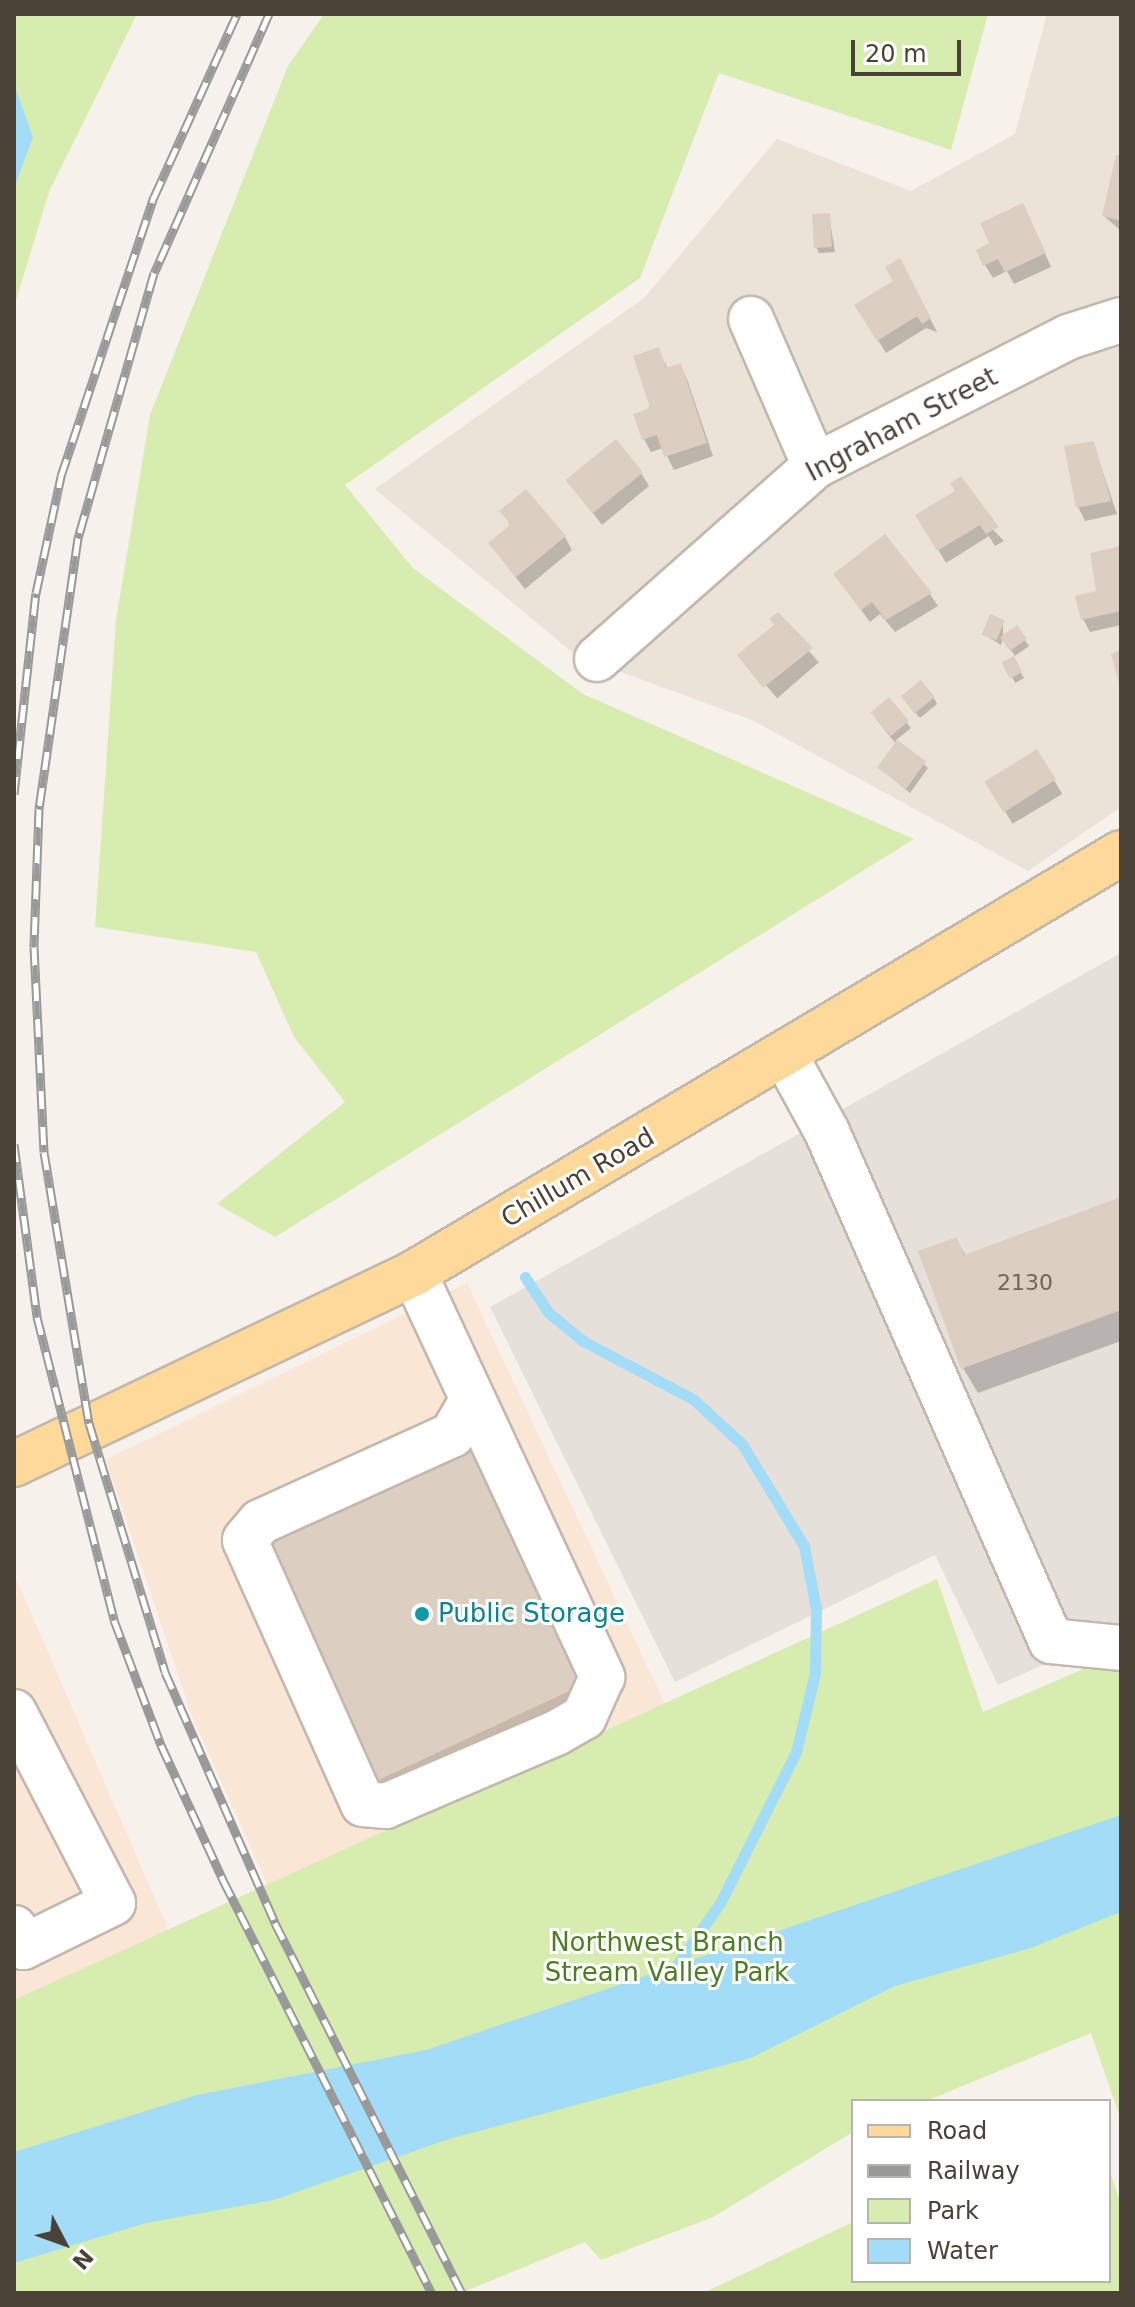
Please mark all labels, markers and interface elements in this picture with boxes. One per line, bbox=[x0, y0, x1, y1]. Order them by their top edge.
scale bar bbox=[855, 24, 965, 74]
text: 20 m bbox=[865, 40, 927, 68]
street label: Ingraham Street bbox=[801, 361, 1003, 489]
street label: Chillum Road bbox=[496, 1122, 660, 1234]
house number: 2130 bbox=[997, 1270, 1053, 1296]
place label: Public Storage bbox=[438, 1598, 625, 1630]
marker: Public Storage bbox=[413, 1605, 431, 1623]
park label: Northwest Branch Stream Valley Park bbox=[545, 1927, 789, 1988]
legend bbox=[851, 2099, 1111, 2283]
text: Road bbox=[927, 2117, 987, 2145]
text: Railway bbox=[927, 2157, 1020, 2185]
text: Park bbox=[927, 2197, 979, 2225]
north arrow bbox=[24, 2203, 104, 2283]
text: Water bbox=[927, 2237, 998, 2265]
text: N bbox=[67, 2244, 98, 2274]

